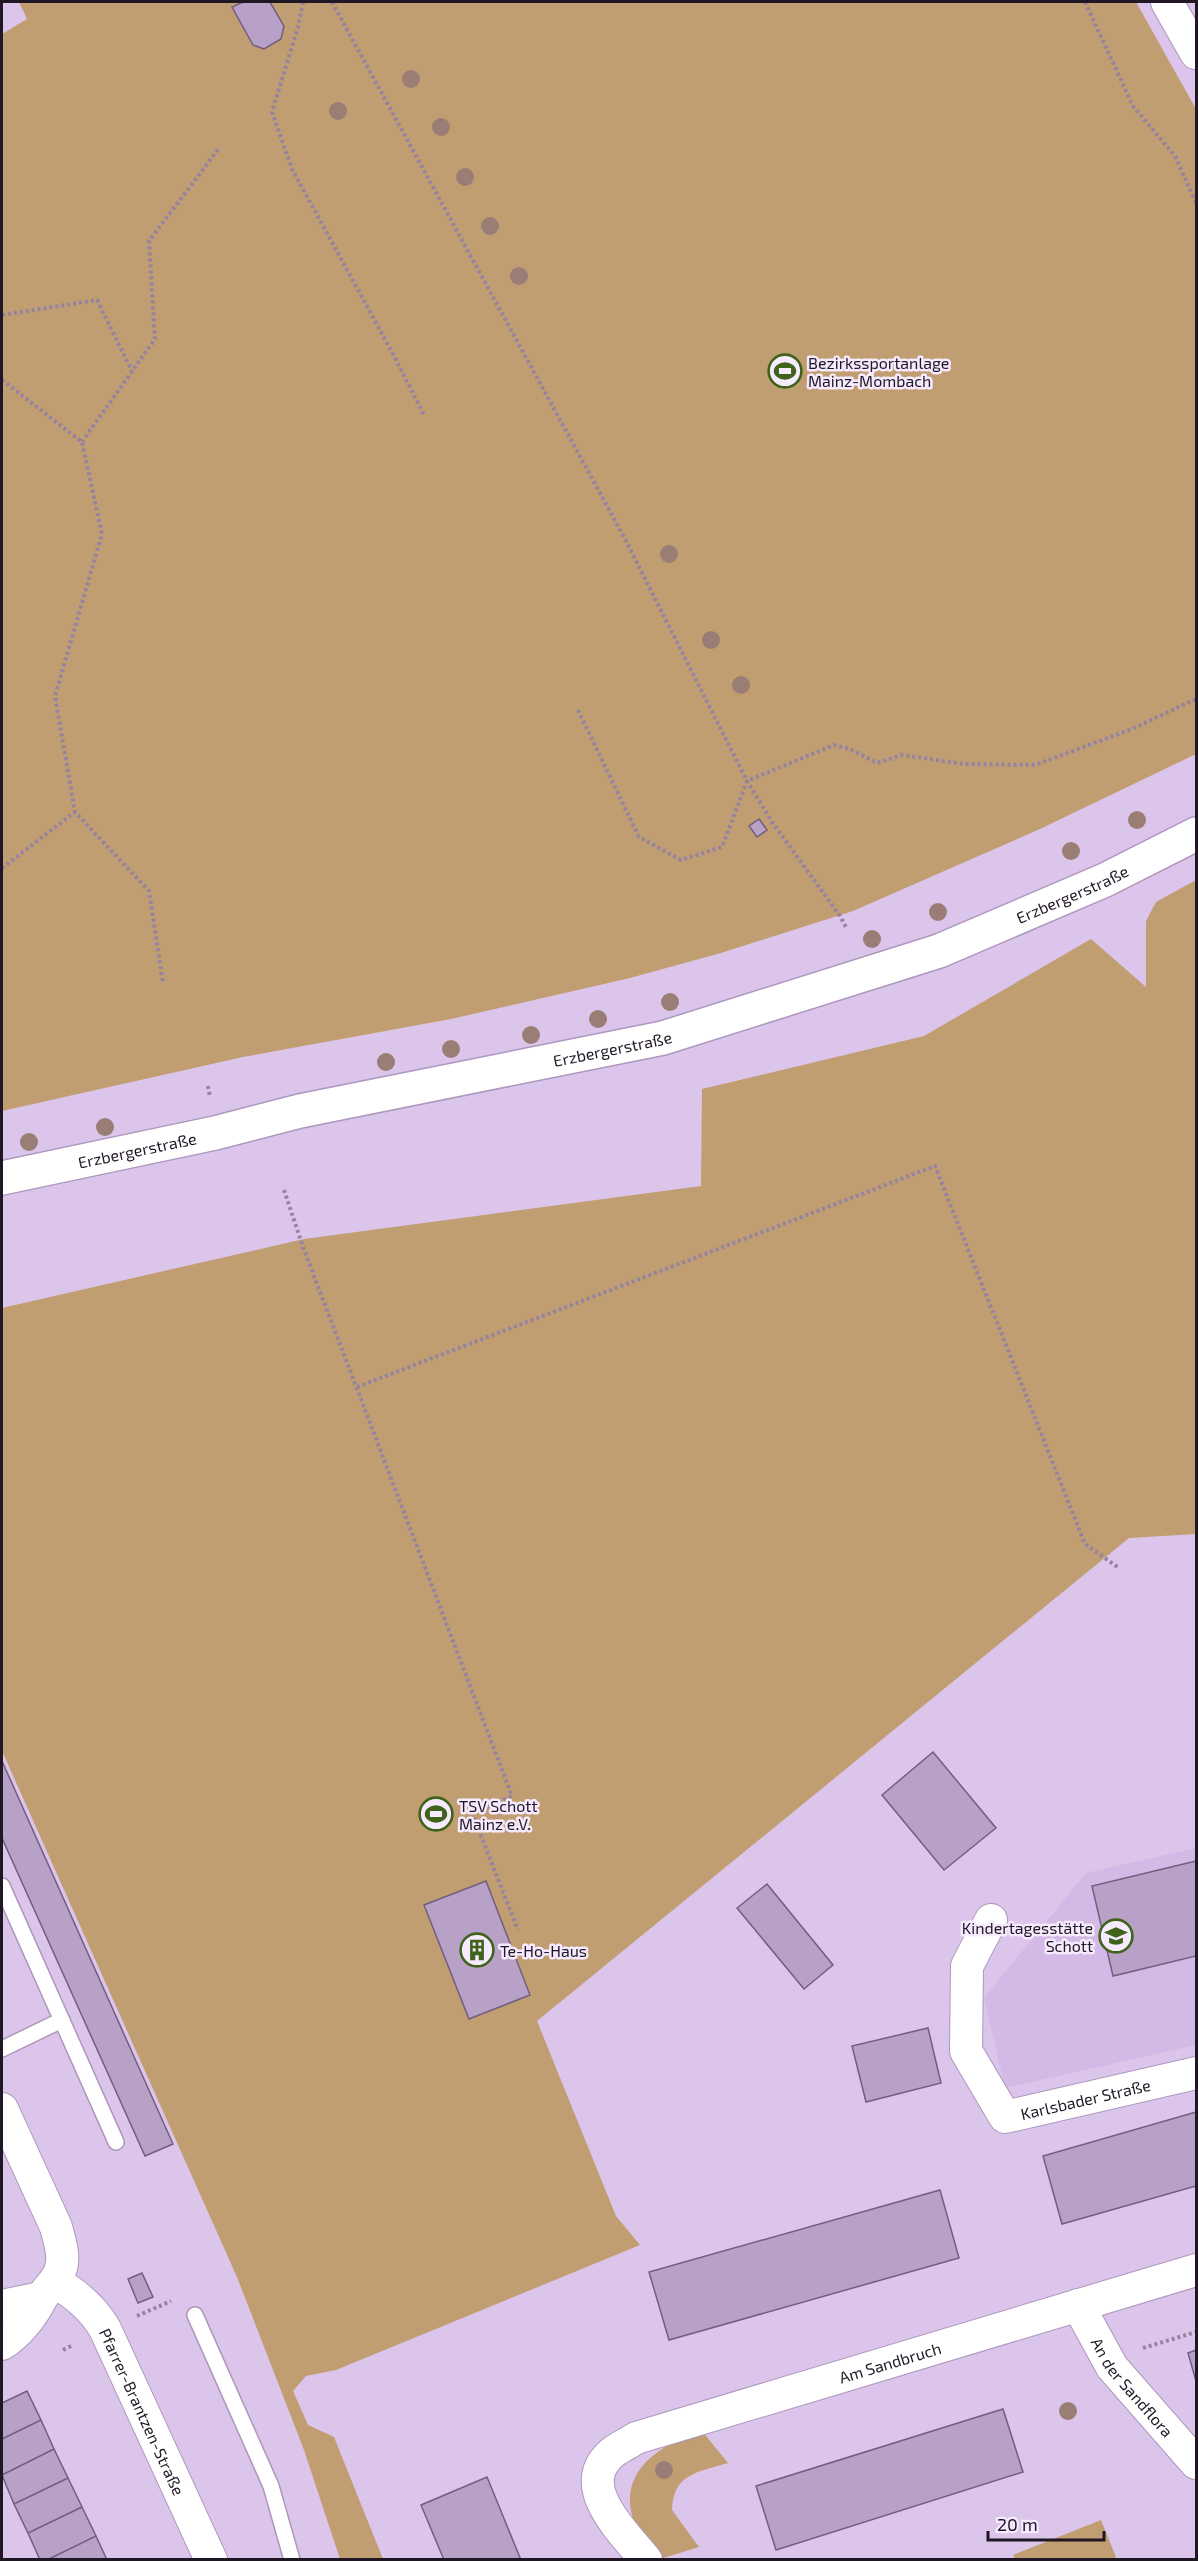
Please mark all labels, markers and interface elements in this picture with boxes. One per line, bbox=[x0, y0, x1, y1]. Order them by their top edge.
sports icon: Bezirkssportanlage Mainz-Mombach bbox=[767, 353, 803, 389]
place label: Bezirkssportanlage Mainz-Mombach bbox=[808, 353, 949, 390]
street label: Erzbergerstraße bbox=[1013, 860, 1131, 926]
street label: Erzbergerstraße bbox=[551, 1026, 674, 1069]
street label: Erzbergerstraße bbox=[76, 1128, 198, 1171]
sports icon: TSV Schott Mainz e.V. bbox=[418, 1796, 454, 1832]
place label: TSV Schott Mainz e.V. bbox=[459, 1796, 538, 1833]
place label: Kindertagesstätte Schott bbox=[962, 1918, 1093, 1955]
school or university icon: Kindertagesstätte Schott bbox=[1098, 1918, 1134, 1954]
building icon: Te-Ho-Haus bbox=[459, 1932, 495, 1968]
place label: Te-Ho-Haus bbox=[500, 1941, 587, 1960]
street label: Karlsbader Straße bbox=[1019, 2074, 1152, 2123]
street label: Pfarrer-Brantzen-Straße bbox=[96, 2325, 189, 2498]
street label: An der Sandflora bbox=[1088, 2334, 1178, 2440]
street label: Am Sandbruch bbox=[836, 2338, 943, 2386]
scale bar bbox=[988, 2504, 1104, 2542]
text: 20 m bbox=[997, 2513, 1038, 2535]

